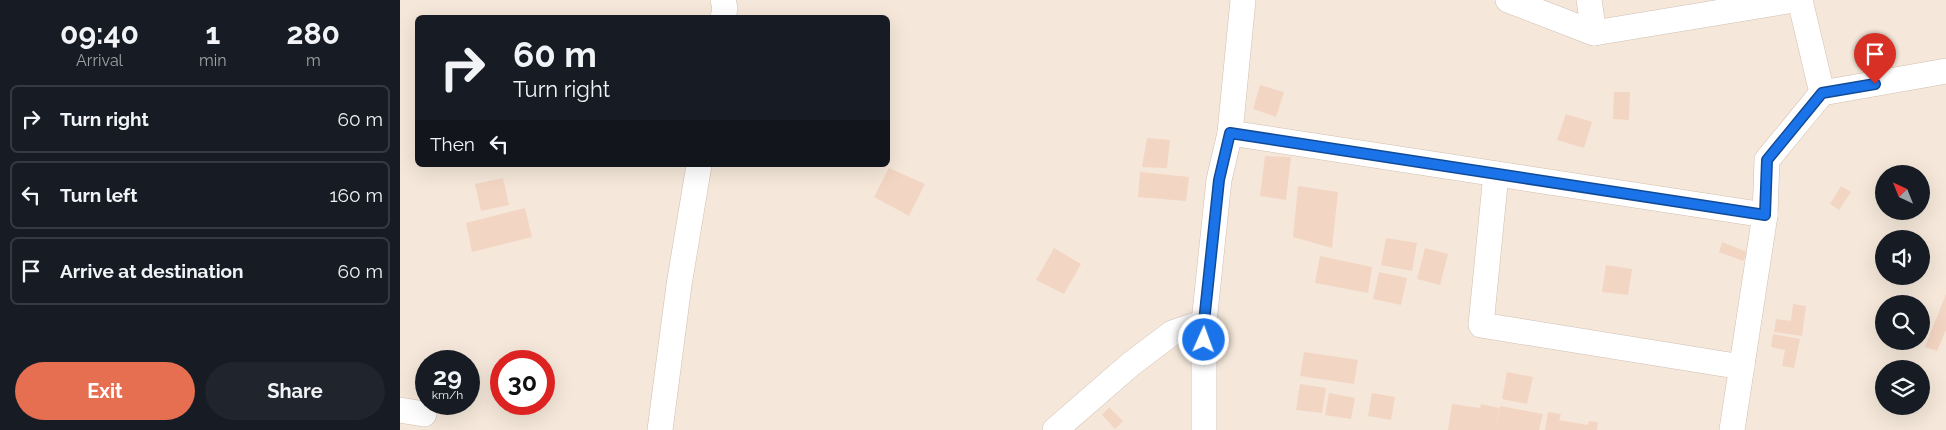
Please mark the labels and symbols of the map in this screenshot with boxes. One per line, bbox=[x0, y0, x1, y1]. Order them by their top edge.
pin bbox=[1854, 33, 1896, 84]
north arrow bbox=[1875, 165, 1930, 220]
position arrow bbox=[1177, 313, 1229, 365]
speed limit sign: 30 bbox=[490, 350, 555, 415]

